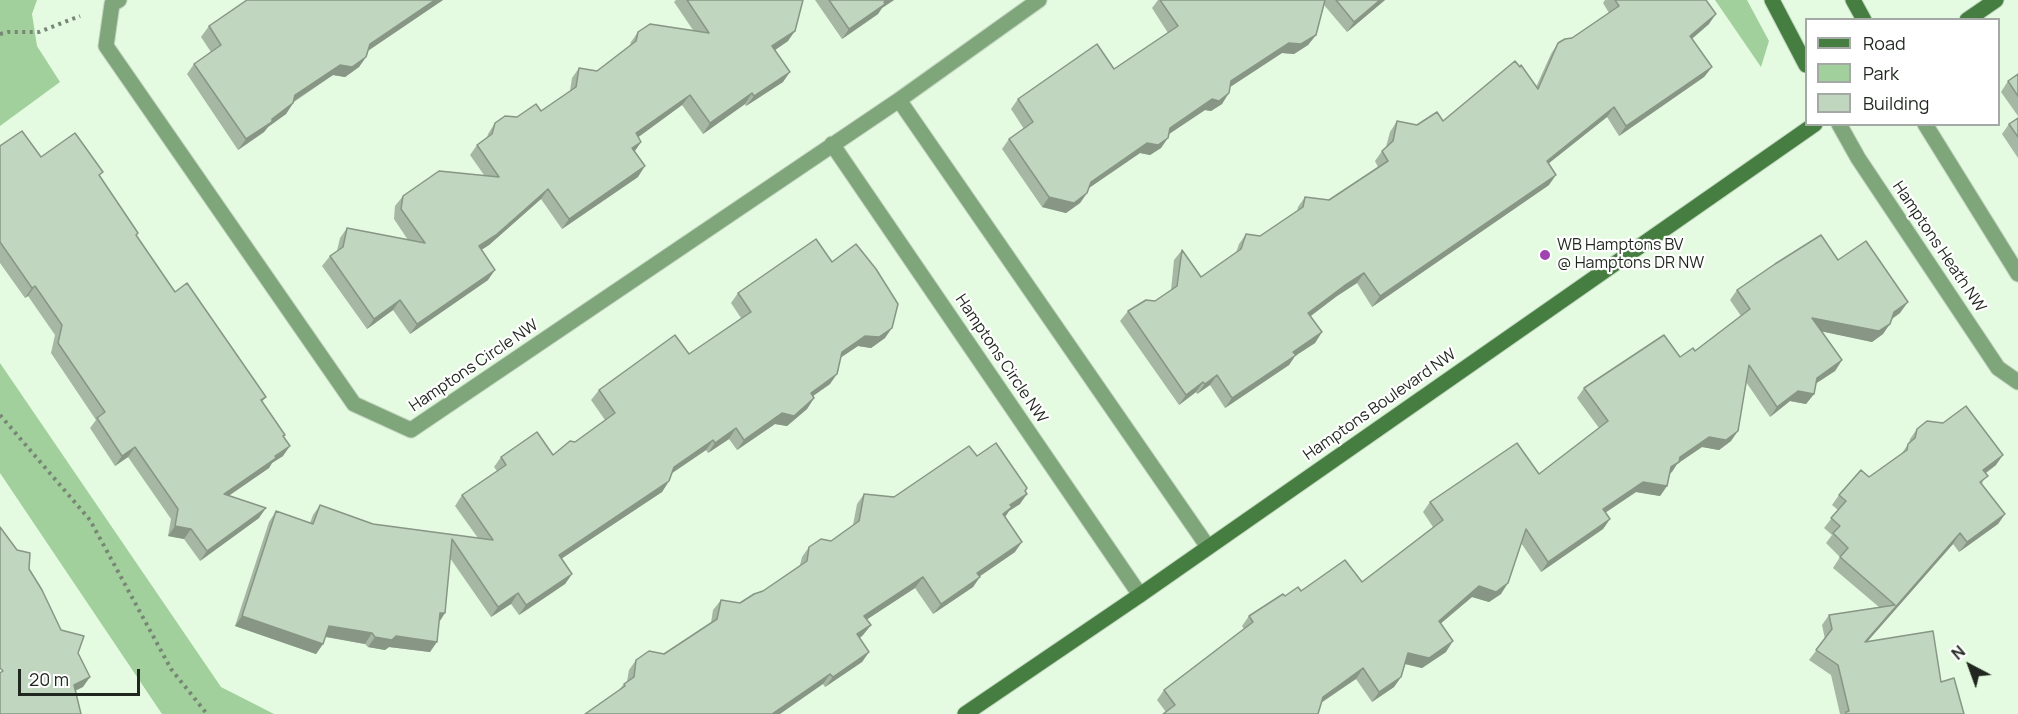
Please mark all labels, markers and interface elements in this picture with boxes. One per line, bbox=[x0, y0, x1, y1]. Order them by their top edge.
legend bbox=[1805, 18, 2000, 126]
text: Road bbox=[1863, 31, 1906, 55]
text: Park bbox=[1863, 61, 1899, 85]
text: Building bbox=[1863, 91, 1929, 115]
street label: Hamptons Heath NW bbox=[1888, 178, 1990, 316]
place label: WB Hamptons BV @ Hamptons DR NW bbox=[1557, 236, 1704, 274]
marker: WB Hamptons BV @ Hamptons DR NW bbox=[1538, 248, 1552, 262]
street label: Hamptons Circle NW bbox=[951, 291, 1051, 427]
street label: Hamptons Circle NW bbox=[406, 316, 542, 416]
street label: Hamptons Boulevard NW bbox=[1300, 345, 1460, 465]
north arrow bbox=[1940, 636, 2000, 696]
text: N bbox=[1947, 640, 1970, 664]
scale bar bbox=[21, 657, 142, 695]
text: 20 m bbox=[29, 667, 69, 691]

